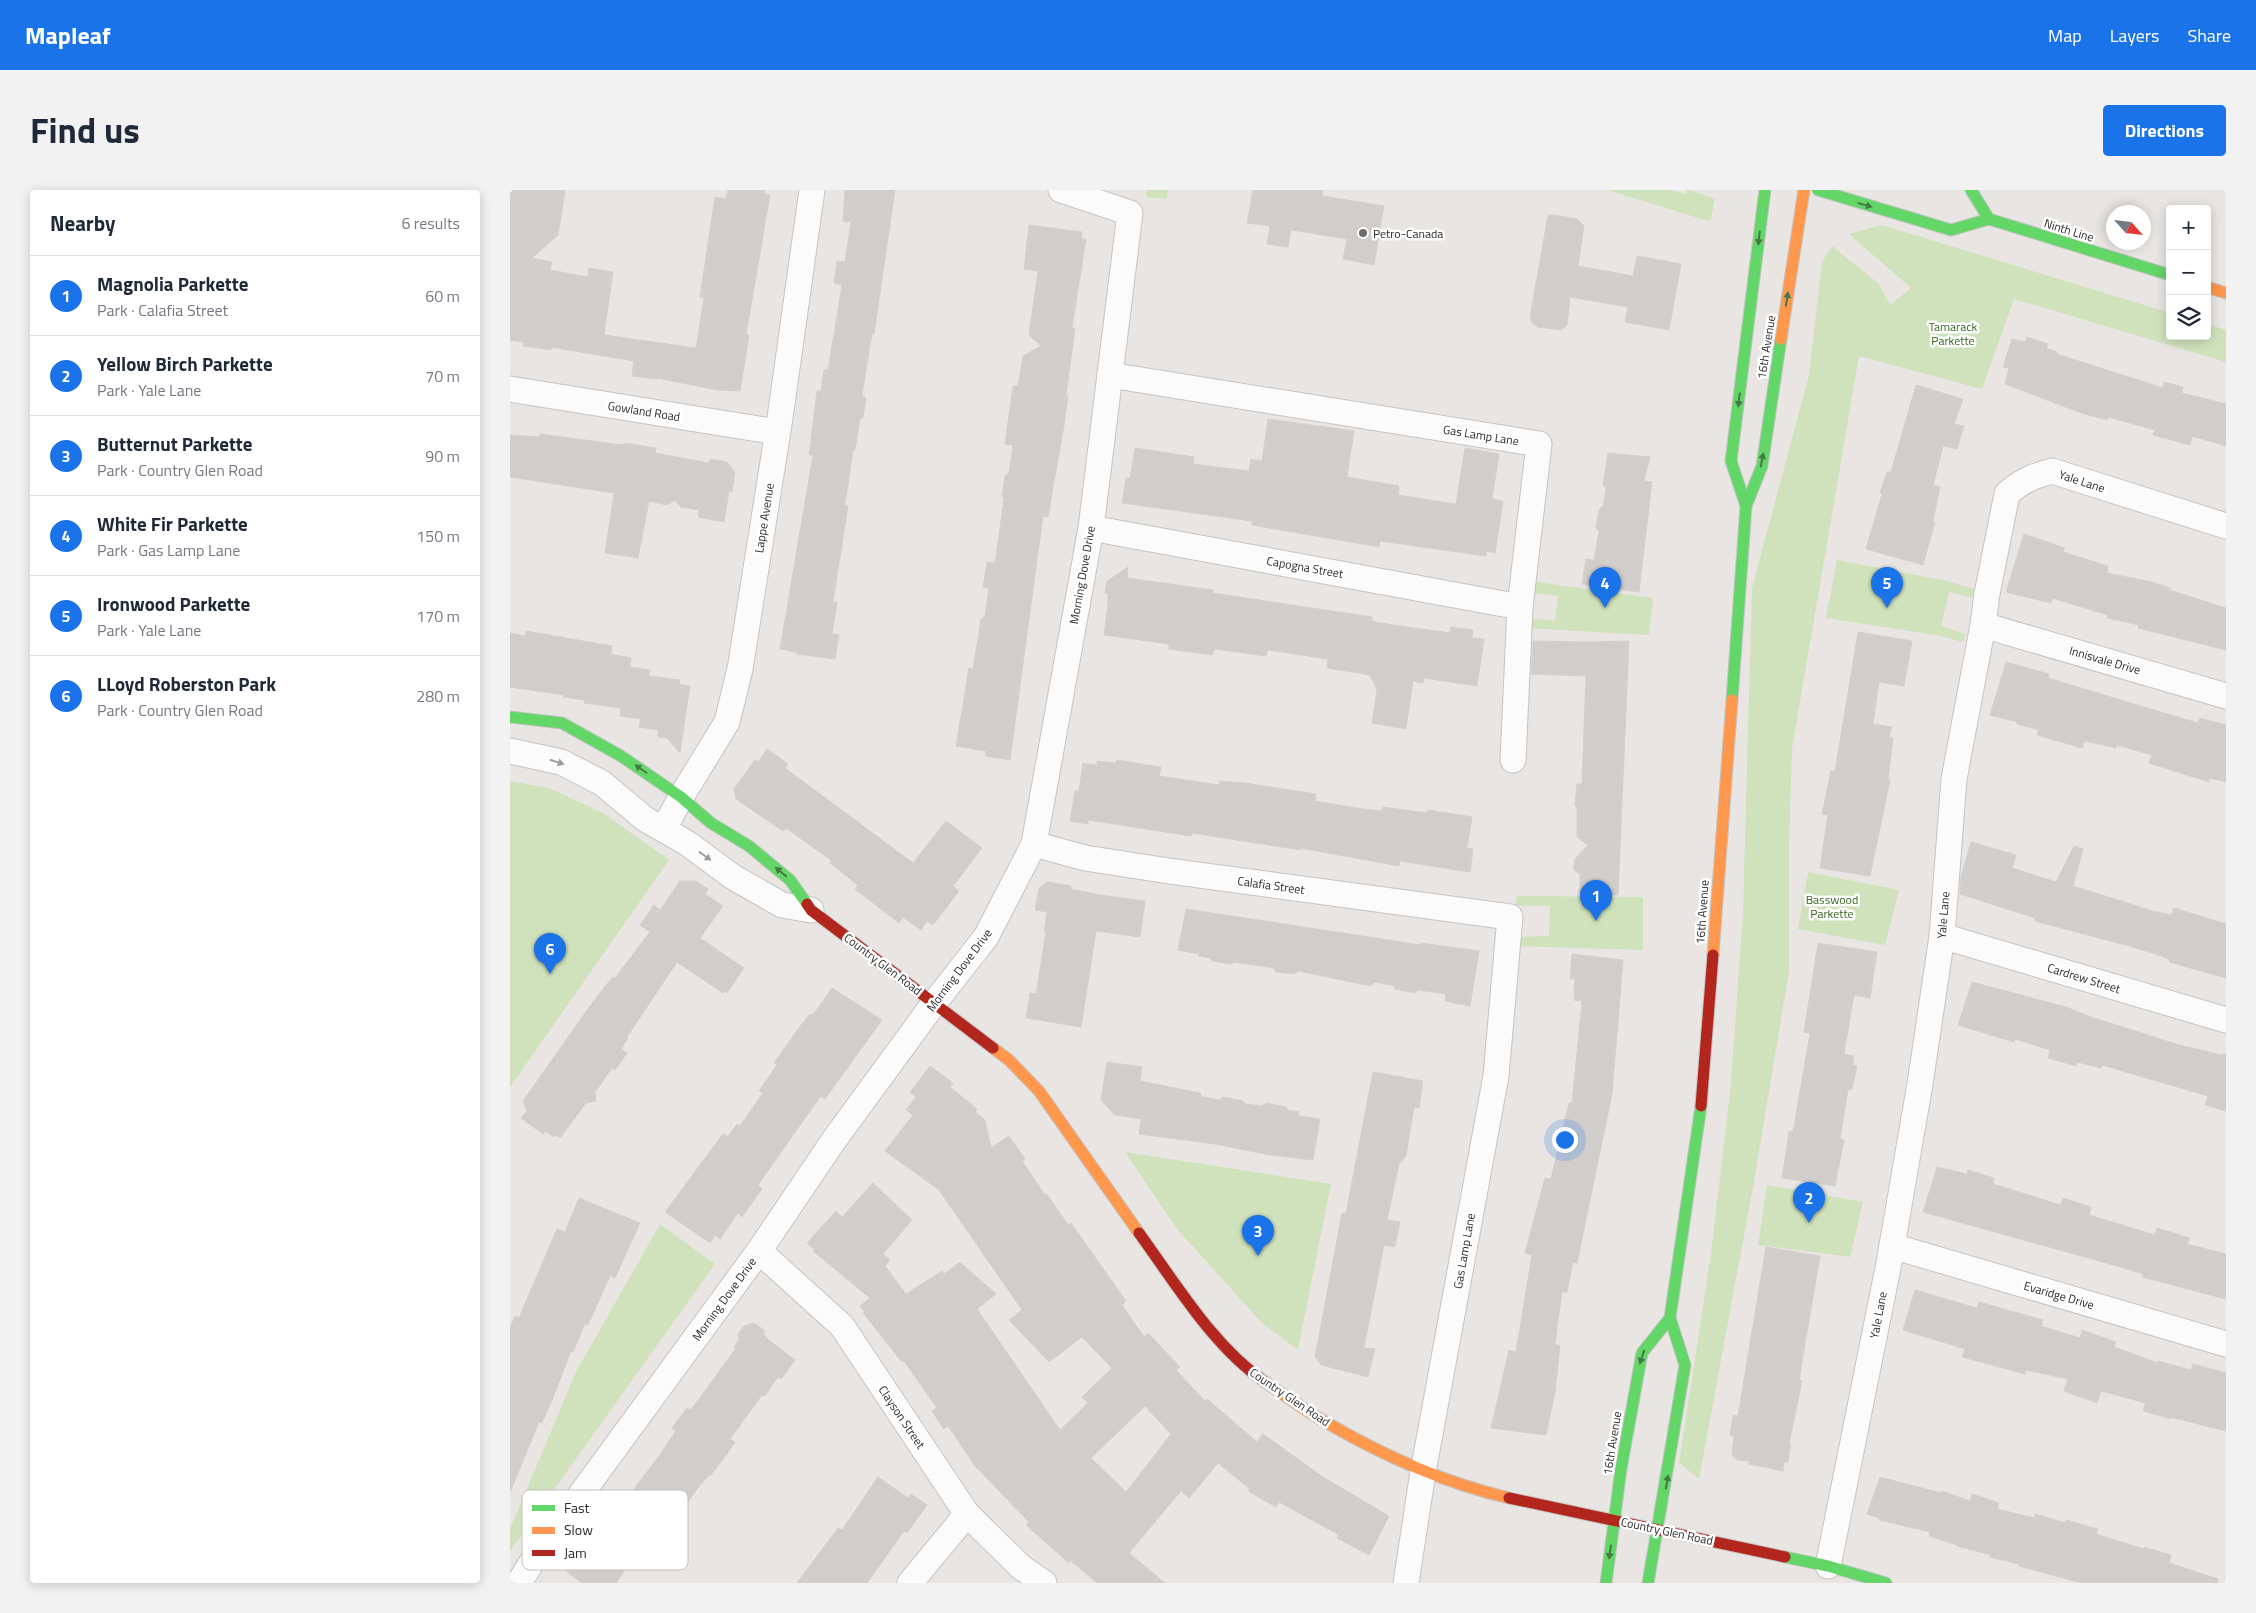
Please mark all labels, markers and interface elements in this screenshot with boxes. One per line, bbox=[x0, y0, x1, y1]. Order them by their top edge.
text: Mapleaf bbox=[25, 17, 110, 53]
text: Map bbox=[2048, 22, 2082, 49]
text: Layers bbox=[2110, 22, 2159, 49]
text: Share bbox=[2187, 22, 2231, 49]
text: Find us bbox=[30, 103, 140, 157]
button: Directions bbox=[2103, 105, 2226, 156]
one-way arrow bbox=[1857, 201, 1872, 209]
north arrow bbox=[2106, 205, 2151, 250]
map controls bbox=[2166, 205, 2211, 340]
button: + bbox=[2166, 205, 2211, 250]
text: Nearby bbox=[50, 207, 115, 239]
text: 6 results bbox=[401, 211, 460, 235]
street label: Ninth Line bbox=[2042, 213, 2096, 247]
place label: Petro-Canada bbox=[1373, 224, 1443, 243]
marker: Petro-Canada bbox=[1357, 227, 1369, 239]
one-way arrow bbox=[1755, 231, 1763, 247]
button: − bbox=[2166, 250, 2211, 295]
text: Magnolia Parkette bbox=[97, 269, 248, 298]
text: 1 bbox=[62, 284, 70, 308]
text: 60 m bbox=[425, 284, 460, 308]
one-way arrow bbox=[1783, 291, 1791, 307]
button: layers bbox=[2166, 295, 2211, 340]
text: Park · Calafia Street bbox=[97, 298, 228, 322]
street label: 16th Avenue bbox=[1752, 314, 1780, 380]
park label: Tamarack Parkette bbox=[1929, 317, 1977, 350]
text: Yellow Birch Parkette bbox=[97, 349, 273, 378]
text: 2 bbox=[62, 364, 70, 388]
text: 70 m bbox=[425, 364, 460, 388]
text: Park · Yale Lane bbox=[97, 378, 201, 402]
one-way arrow bbox=[1735, 392, 1743, 408]
street label: Gowland Road bbox=[606, 396, 682, 426]
street label: Gas Lamp Lane bbox=[1442, 420, 1520, 450]
text: Butternut Parkette bbox=[97, 429, 252, 458]
text: 3 bbox=[62, 444, 70, 468]
text: 90 m bbox=[425, 444, 460, 468]
one-way arrow bbox=[1759, 451, 1767, 467]
text: Park · Country Glen Road bbox=[97, 458, 263, 482]
street label: Yale Lane bbox=[2057, 465, 2107, 497]
street label: Lappe Avenue bbox=[749, 482, 779, 554]
text: White Fir Parkette bbox=[97, 509, 248, 538]
text: 4 bbox=[62, 524, 70, 548]
text: 150 m bbox=[416, 524, 460, 548]
street label: Morning Dove Drive bbox=[1064, 524, 1100, 626]
text: Park · Gas Lamp Lane bbox=[97, 538, 240, 562]
street label: Capogna Street bbox=[1265, 551, 1346, 583]
pin: 4 bbox=[1589, 567, 1621, 608]
pin: 5 bbox=[1871, 567, 1903, 608]
text: Ironwood Parkette bbox=[97, 589, 250, 618]
text: 5 bbox=[62, 604, 70, 628]
text: 170 m bbox=[416, 604, 460, 628]
text: Park · Yale Lane bbox=[97, 618, 201, 642]
street label: Innisvale Drive bbox=[2067, 641, 2143, 679]
text: LLoyd Roberston Park bbox=[97, 669, 276, 698]
text: 6 bbox=[62, 684, 70, 708]
text: 280 m bbox=[416, 684, 460, 708]
text: Park · Country Glen Road bbox=[97, 698, 263, 722]
one-way arrow bbox=[550, 759, 565, 766]
one-way arrow bbox=[634, 764, 647, 774]
one-way arrow bbox=[698, 851, 712, 861]
one-way arrow bbox=[775, 867, 787, 878]
street label: Calafia Street bbox=[1236, 871, 1307, 899]
street label: 16th Avenue bbox=[1690, 879, 1714, 945]
pin: 1 bbox=[1580, 880, 1612, 921]
park label: Basswood Parkette bbox=[1806, 890, 1858, 923]
street label: Yale Lane bbox=[1931, 891, 1955, 939]
street label: Morning Dove Drive bbox=[921, 925, 997, 1015]
street label: Country Glen Road bbox=[840, 928, 926, 1000]
pin: 6 bbox=[534, 933, 566, 974]
street label: Cardrew Street bbox=[2045, 958, 2124, 998]
your location bbox=[1552, 1127, 1578, 1153]
pin: 2 bbox=[1793, 1182, 1825, 1223]
street label: Gas Lamp Lane bbox=[1448, 1212, 1480, 1290]
pin: 3 bbox=[1242, 1215, 1274, 1256]
street label: Morning Dove Drive bbox=[687, 1253, 761, 1345]
street label: Evaridge Drive bbox=[2022, 1276, 2096, 1314]
street label: Yale Lane bbox=[1864, 1290, 1892, 1340]
one-way arrow bbox=[1638, 1350, 1646, 1365]
street label: Country Glen Road bbox=[1246, 1363, 1334, 1431]
street label: Clayson Street bbox=[874, 1381, 931, 1453]
street label: 16th Avenue bbox=[1598, 1410, 1626, 1476]
one-way arrow bbox=[1663, 1473, 1671, 1489]
legend bbox=[522, 1490, 688, 1570]
text: Fast bbox=[564, 1497, 589, 1518]
street label: Country Glen Road bbox=[1619, 1512, 1715, 1550]
text: Slow bbox=[564, 1519, 593, 1540]
text: Jam bbox=[564, 1542, 587, 1563]
one-way arrow bbox=[1606, 1544, 1614, 1560]

